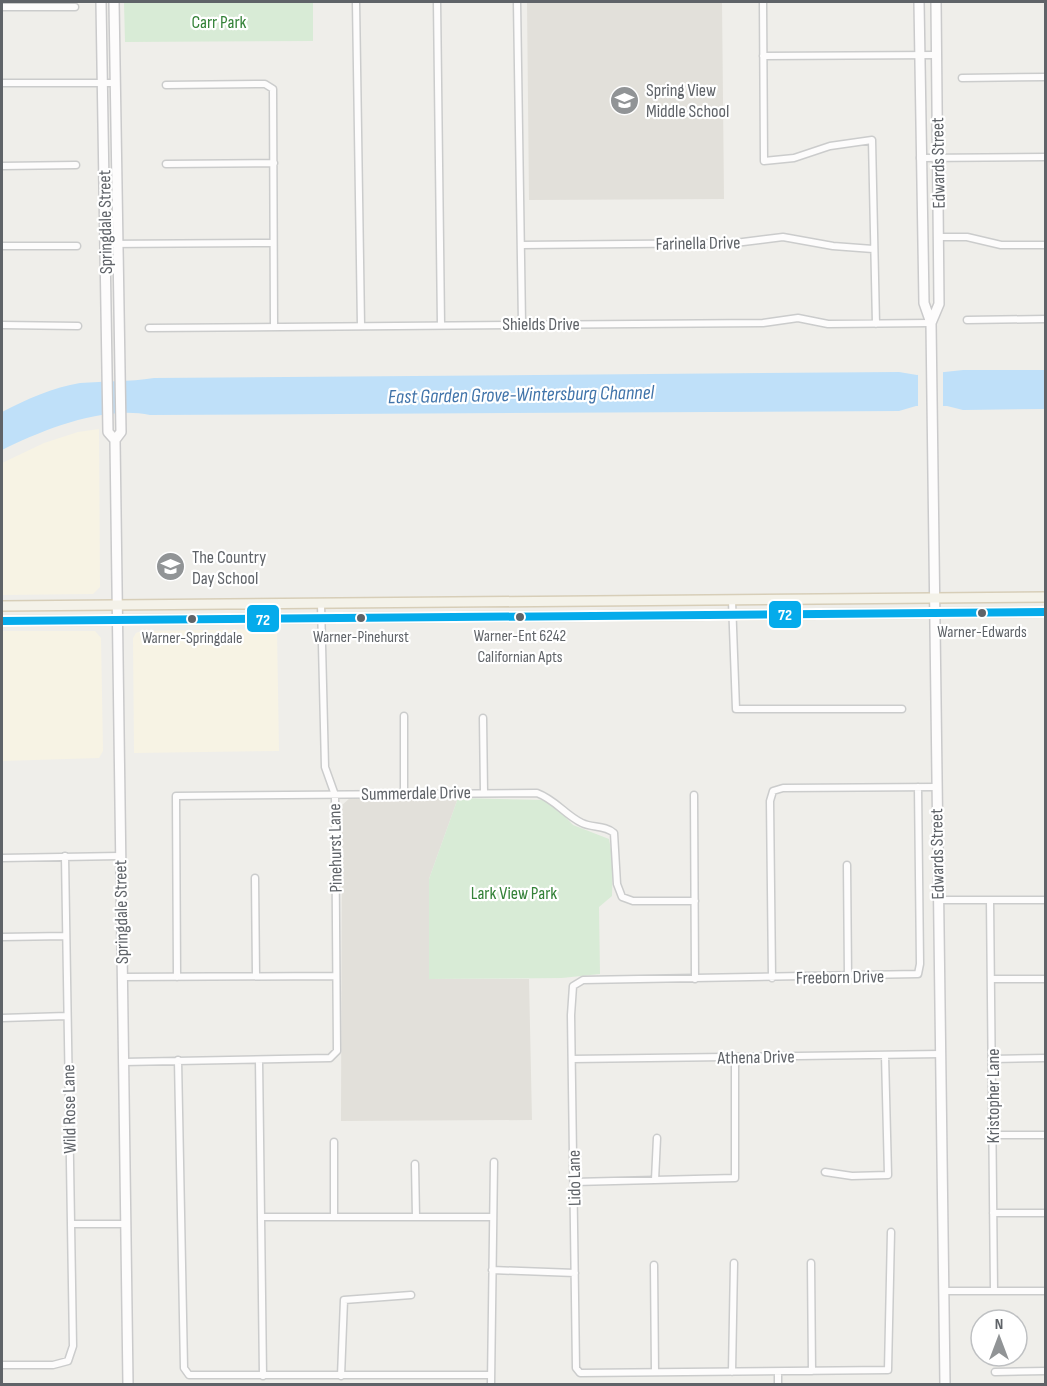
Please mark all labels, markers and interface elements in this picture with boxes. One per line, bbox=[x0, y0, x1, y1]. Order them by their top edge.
park label: Carr Park bbox=[192, 12, 247, 33]
place label: Spring View Middle School bbox=[646, 80, 729, 122]
school or university icon: Spring View Middle School bbox=[609, 84, 641, 116]
street label: Edwards Street bbox=[927, 117, 950, 209]
street label: Springdale Street bbox=[94, 169, 117, 274]
street label: Farinella Drive bbox=[655, 232, 741, 255]
street label: Shields Drive bbox=[502, 314, 580, 335]
water label: East Garden Grove-Wintersburg Channel bbox=[388, 381, 656, 409]
place label: The Country Day School bbox=[192, 547, 266, 589]
school or university icon: The Country Day School bbox=[155, 551, 187, 583]
line badge: 72 bbox=[768, 600, 802, 629]
line badge: 72 bbox=[246, 604, 280, 633]
text: 72 bbox=[778, 606, 792, 625]
marker: Warner-Edwards bbox=[976, 607, 988, 619]
text: 72 bbox=[256, 611, 270, 630]
marker: Warner-Ent 6242 Californian Apts bbox=[514, 611, 526, 623]
marker: Warner-Pinehurst bbox=[355, 612, 367, 624]
marker: Warner-Springdale bbox=[186, 613, 198, 625]
place label: Warner-Edwards bbox=[937, 623, 1027, 642]
place label: Warner-Ent 6242 Californian Apts bbox=[474, 627, 566, 667]
place label: Warner-Pinehurst bbox=[313, 628, 409, 647]
place label: Warner-Springdale bbox=[142, 629, 242, 648]
street label: Summerdale Drive bbox=[361, 782, 471, 805]
street label: Pinehurst Lane bbox=[324, 803, 347, 893]
street label: Edwards Street bbox=[926, 808, 949, 900]
street label: Springdale Street bbox=[110, 859, 133, 964]
park label: Lark View Park bbox=[471, 883, 557, 904]
street label: Freeborn Drive bbox=[796, 966, 884, 989]
street label: Athena Drive bbox=[716, 1046, 795, 1069]
street label: Kristopher Lane bbox=[983, 1049, 1004, 1143]
street label: Wild Rose Lane bbox=[58, 1064, 81, 1154]
street label: Lido Lane bbox=[564, 1150, 585, 1206]
north arrow bbox=[969, 1308, 1029, 1368]
text: N bbox=[995, 1315, 1003, 1334]

